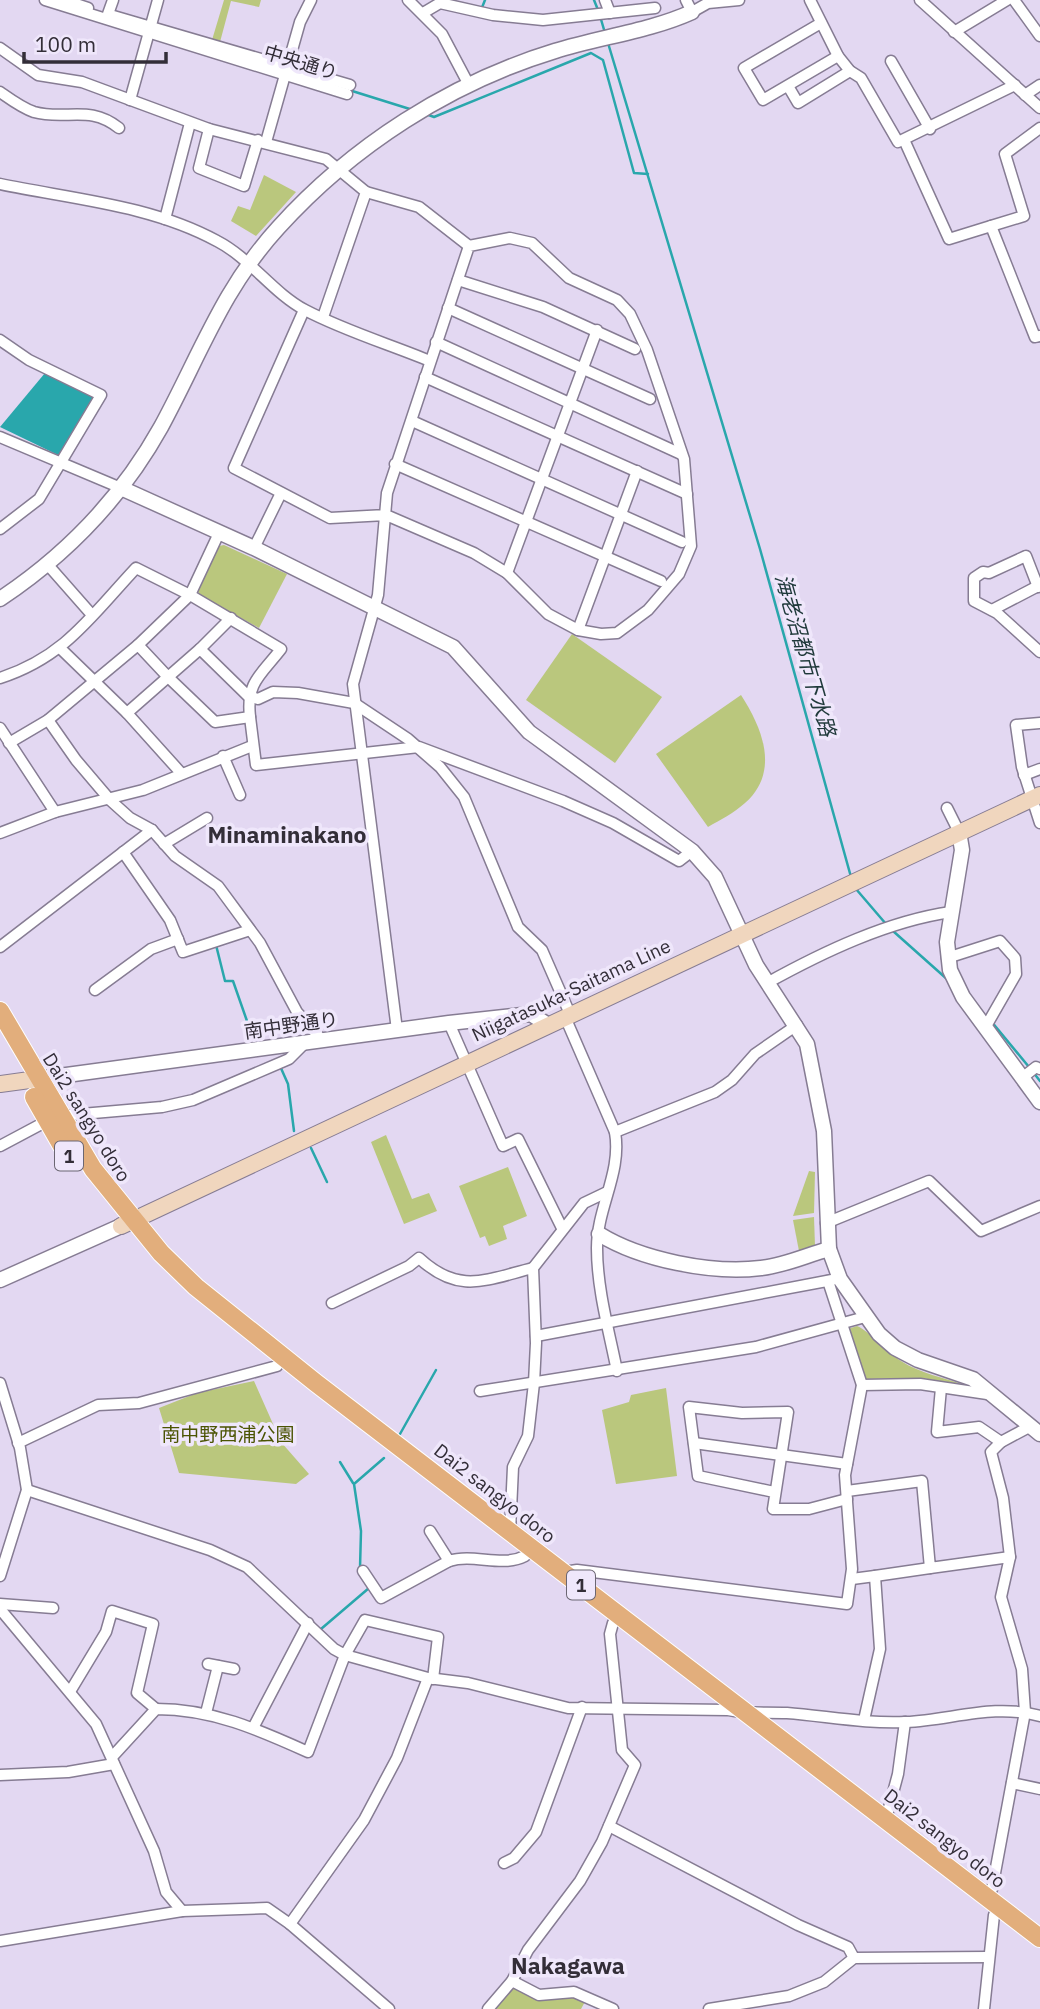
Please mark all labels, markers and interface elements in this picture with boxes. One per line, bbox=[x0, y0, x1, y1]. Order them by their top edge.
scale bar bbox=[24, 21, 166, 65]
text: 100 m bbox=[35, 30, 96, 58]
street label: 中央通り bbox=[261, 39, 341, 85]
water label: 海老沼都市下水路 bbox=[769, 570, 843, 742]
district label: Minaminakano bbox=[207, 819, 367, 849]
street label: Niigatasuka-Saitama Line bbox=[468, 933, 674, 1047]
street label: 南中野通り bbox=[242, 1007, 340, 1043]
street label: Dai2 sangyo doro bbox=[38, 1048, 136, 1186]
road number: 1 bbox=[55, 1142, 83, 1170]
park label: 南中野西浦公園 bbox=[161, 1422, 295, 1446]
street label: Dai2 sangyo doro bbox=[429, 1438, 561, 1548]
road number: 1 bbox=[567, 1570, 595, 1600]
street label: Dai2 sangyo doro bbox=[879, 1783, 1011, 1893]
district label: Nakagawa bbox=[511, 1950, 625, 1980]

